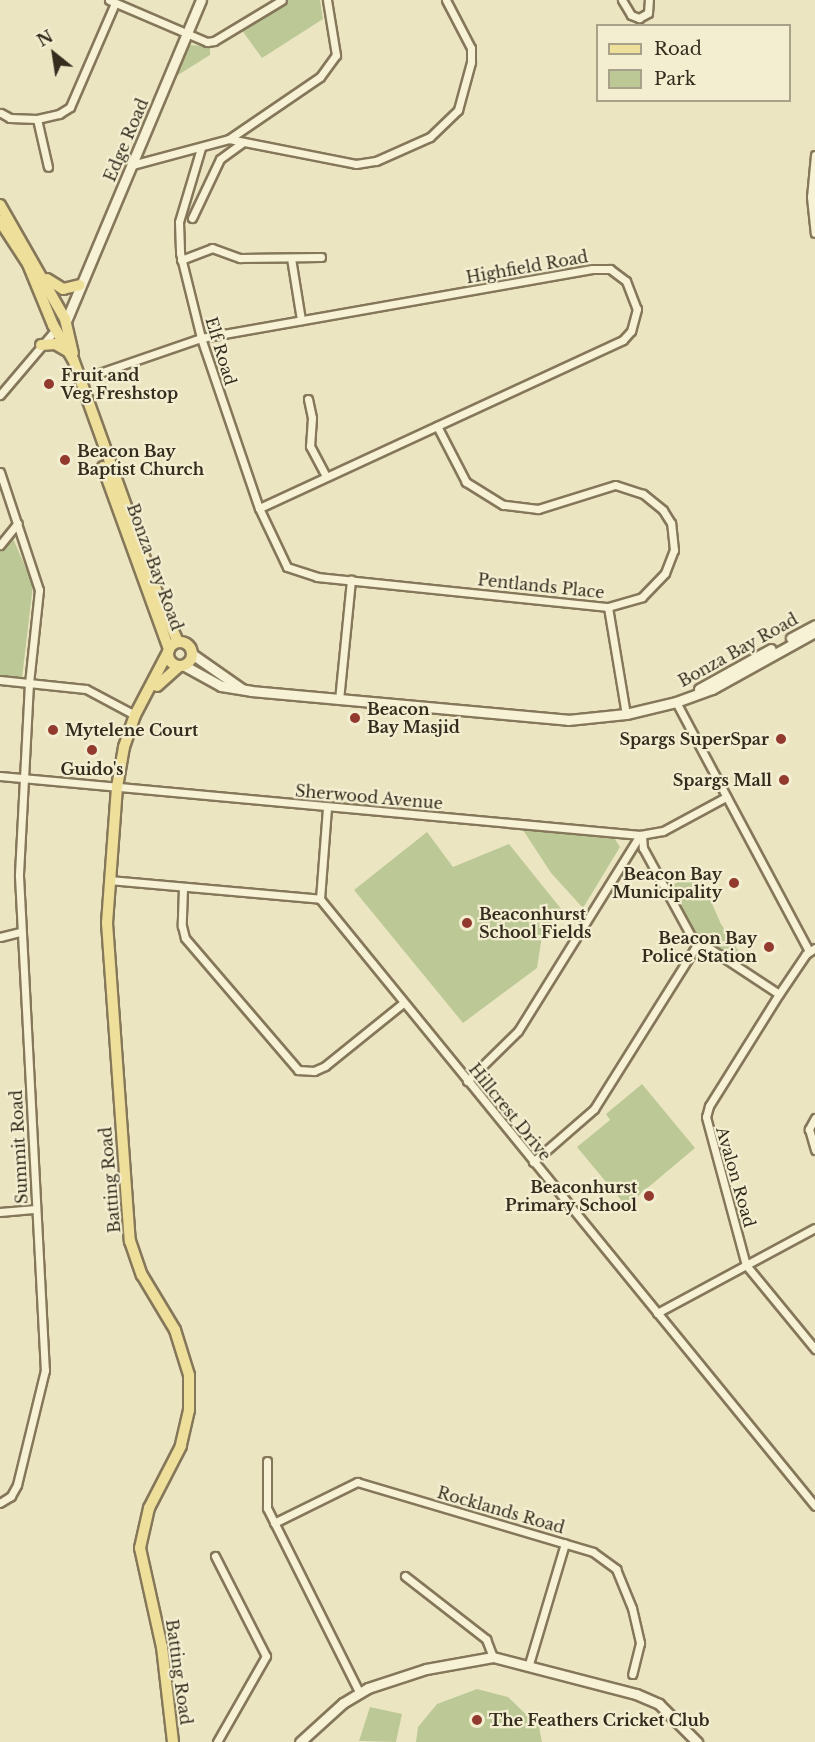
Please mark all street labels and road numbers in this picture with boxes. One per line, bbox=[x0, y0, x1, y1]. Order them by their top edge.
street label: Edge Road bbox=[100, 96, 152, 184]
street label: Highfield Road bbox=[464, 247, 590, 287]
street label: Elf Road bbox=[202, 314, 240, 388]
street label: Bonza Bay Road bbox=[123, 501, 187, 633]
street label: Pentlands Place bbox=[477, 570, 605, 602]
street label: Bonza Bay Road bbox=[675, 609, 801, 691]
street label: Sherwood Avenue bbox=[294, 781, 444, 813]
street label: Hillcrest Drive bbox=[465, 1060, 555, 1164]
street label: Summit Road bbox=[6, 1090, 32, 1204]
street label: Avalon Road bbox=[712, 1124, 760, 1230]
street label: Batting Road bbox=[96, 1126, 124, 1234]
street label: Rocklands Road bbox=[435, 1483, 567, 1537]
street label: Batting Road bbox=[162, 1618, 196, 1726]

